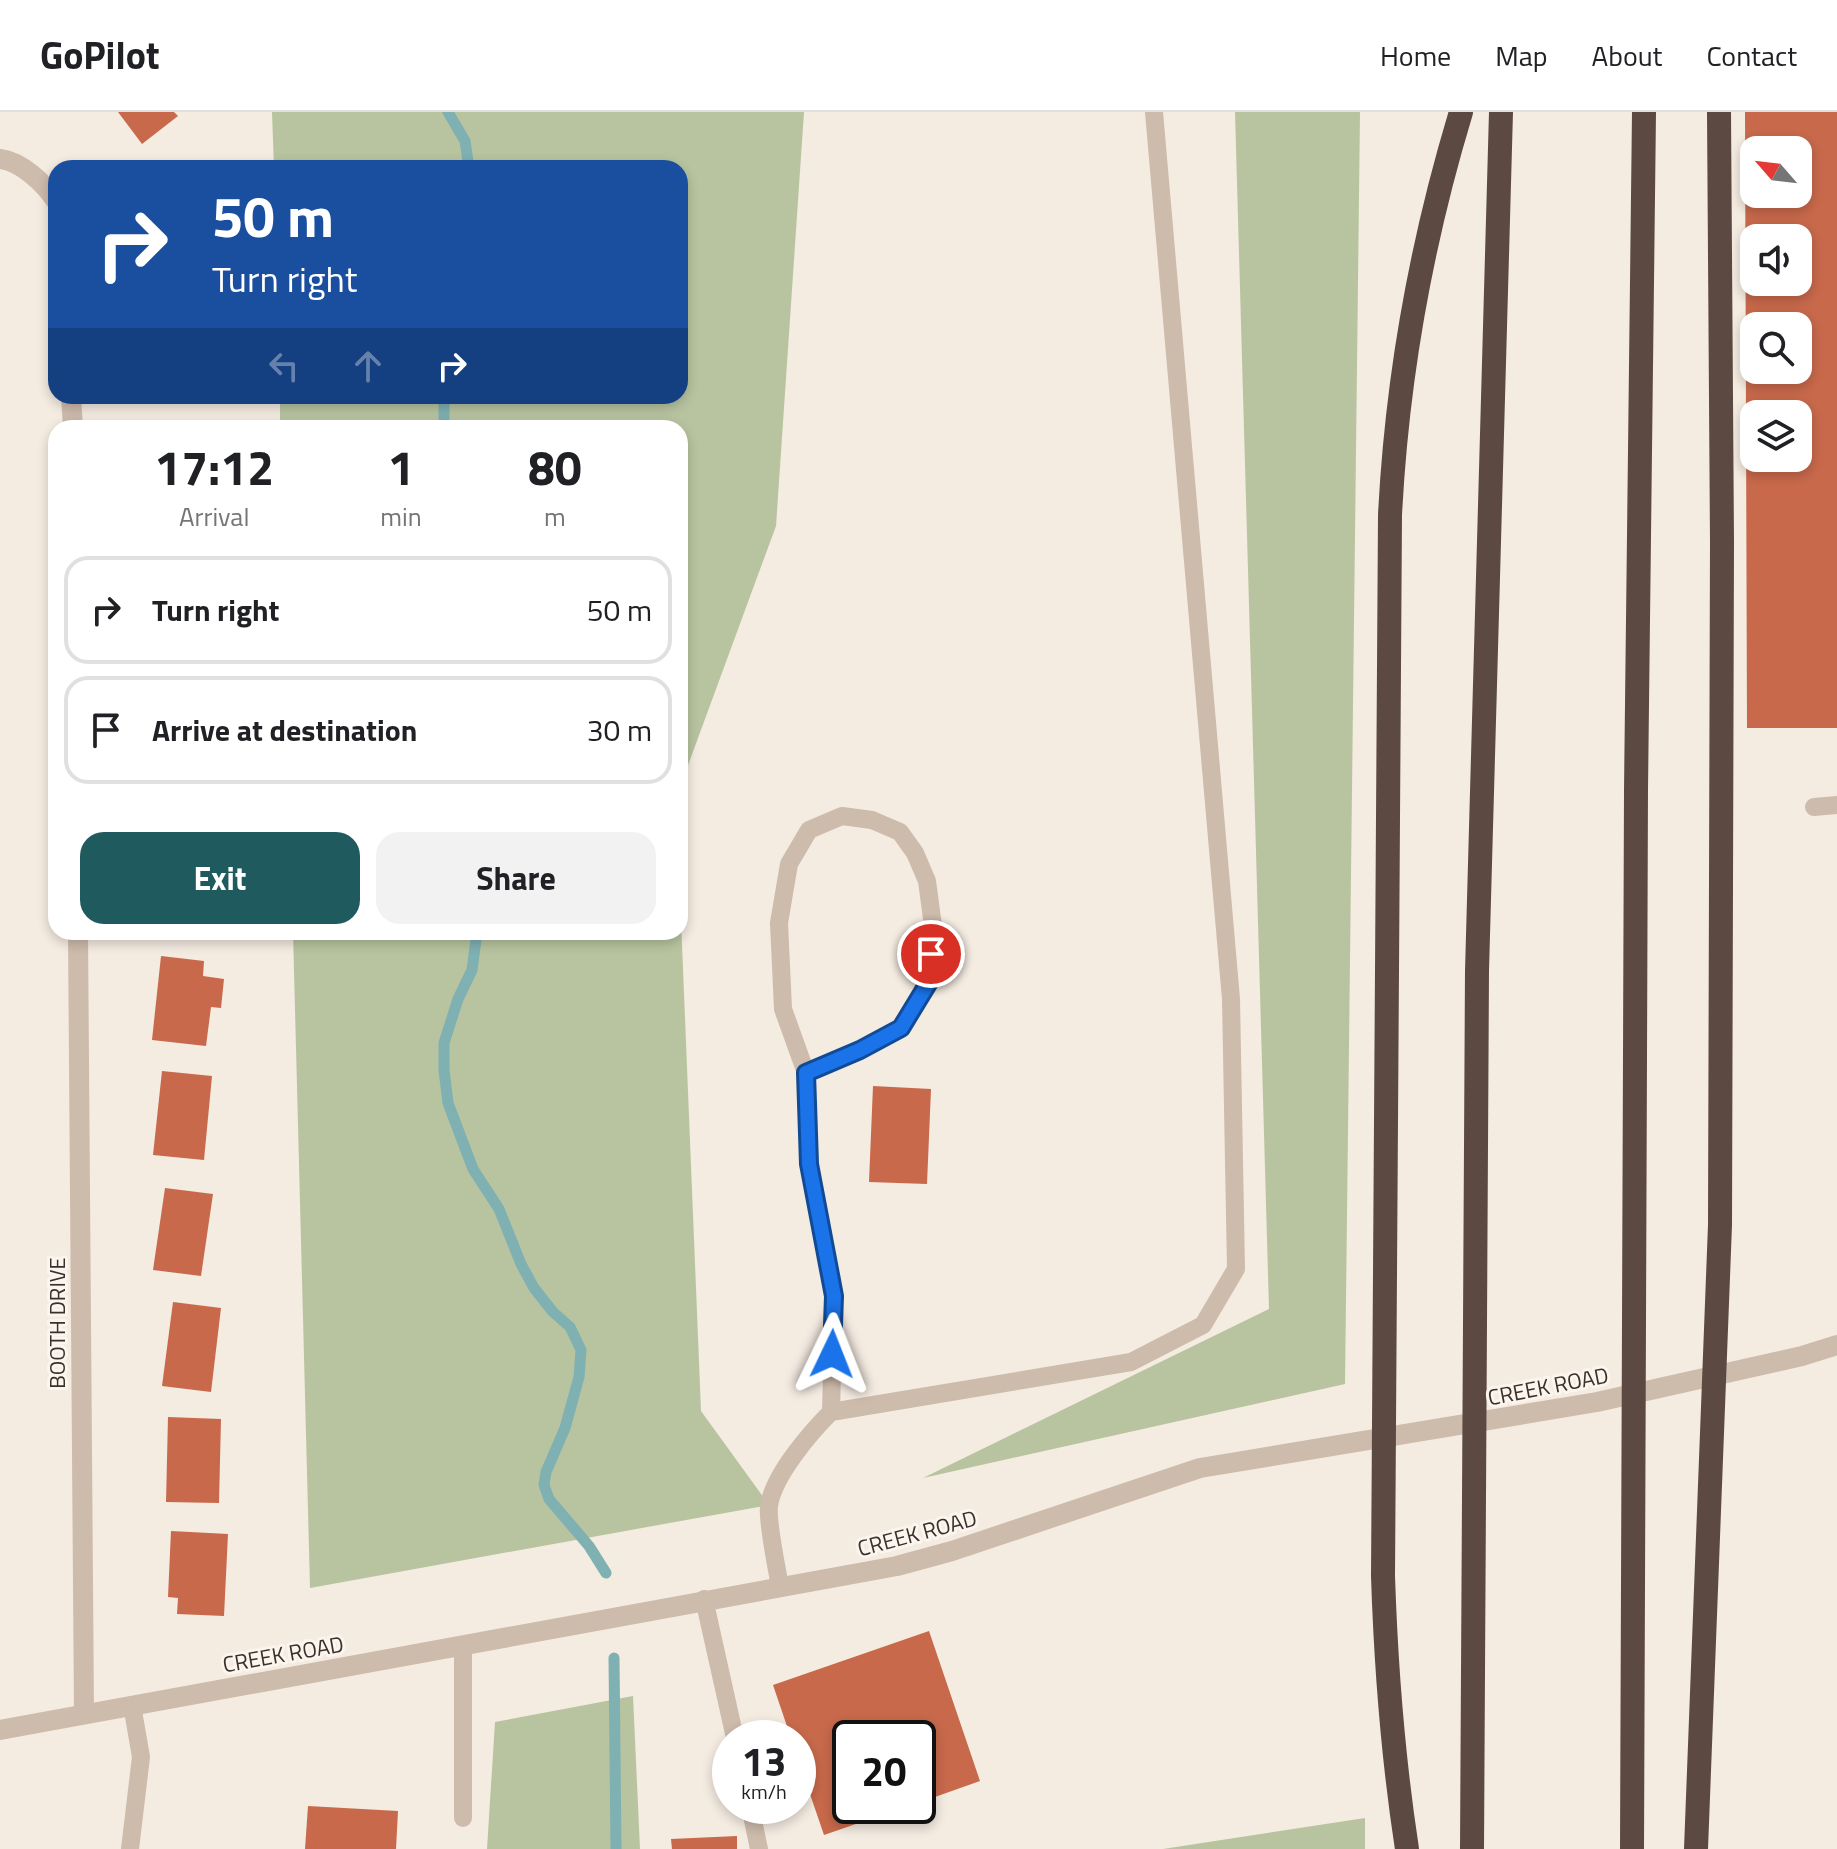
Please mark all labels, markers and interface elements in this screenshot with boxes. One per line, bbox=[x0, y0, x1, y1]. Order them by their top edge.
text: GoPilot bbox=[40, 26, 160, 84]
text: Home bbox=[1380, 34, 1451, 77]
text: Map bbox=[1495, 34, 1548, 77]
text: About bbox=[1592, 34, 1662, 77]
text: Contact bbox=[1706, 34, 1797, 77]
north arrow bbox=[1740, 136, 1812, 208]
map controls bbox=[1740, 136, 1812, 472]
text: 50 m bbox=[212, 174, 334, 259]
icon: right bbox=[80, 192, 184, 296]
button: sound bbox=[1740, 224, 1812, 296]
text: Turn right bbox=[212, 251, 357, 306]
button: search bbox=[1740, 312, 1812, 384]
icon: left bbox=[262, 344, 306, 388]
icon: ahead bbox=[346, 344, 390, 388]
icon: right bbox=[430, 344, 474, 388]
button: layers bbox=[1740, 400, 1812, 472]
text: 17:12 bbox=[154, 431, 274, 504]
text: 1 bbox=[388, 431, 414, 504]
text: 80 bbox=[528, 431, 582, 504]
text: Arrival bbox=[179, 497, 249, 536]
text: min bbox=[380, 497, 422, 536]
text: m bbox=[544, 497, 566, 536]
text: Turn right bbox=[152, 587, 280, 633]
text: 50 m bbox=[587, 587, 652, 633]
icon: right bbox=[84, 588, 128, 632]
text: Arrive at destination bbox=[152, 707, 417, 753]
text: 30 m bbox=[587, 707, 652, 753]
icon: arrive bbox=[84, 708, 128, 752]
button: Exit bbox=[80, 832, 360, 924]
button: Share bbox=[376, 832, 656, 924]
pin bbox=[897, 920, 965, 988]
icon: arrive bbox=[909, 932, 953, 976]
street label: BOOTH DRIVE bbox=[40, 1257, 74, 1389]
position arrow bbox=[790, 1312, 874, 1396]
street label: CREEK ROAD bbox=[1485, 1358, 1611, 1414]
street label: CREEK ROAD bbox=[854, 1501, 980, 1565]
street label: CREEK ROAD bbox=[220, 1627, 346, 1681]
speed limit sign: 20 bbox=[832, 1720, 936, 1824]
text: 13 bbox=[742, 1731, 786, 1792]
text: km/h bbox=[741, 1776, 787, 1807]

